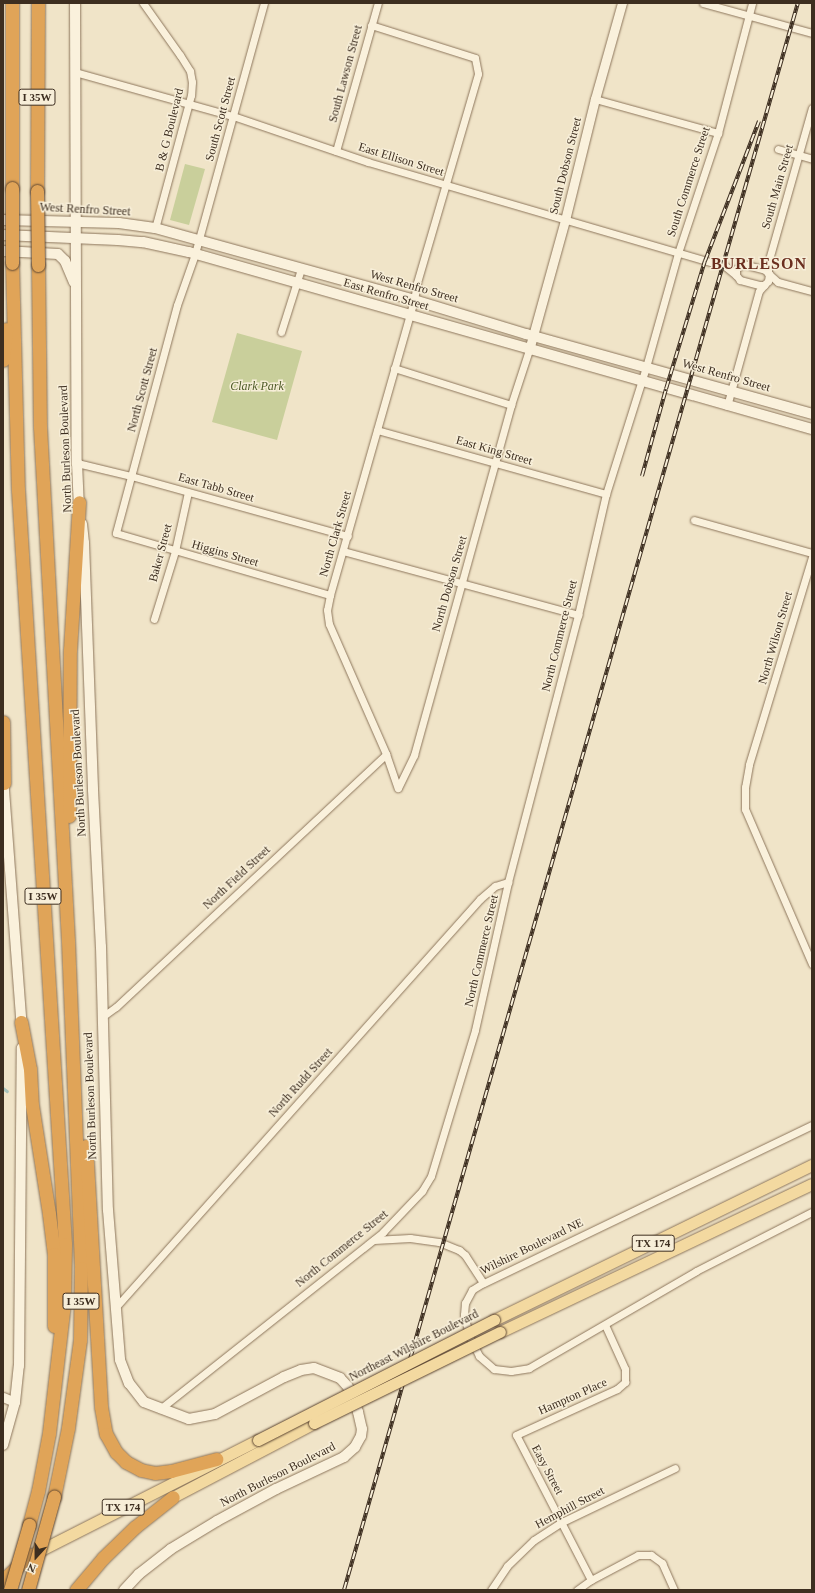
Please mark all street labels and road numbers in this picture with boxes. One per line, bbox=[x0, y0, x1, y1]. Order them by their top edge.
street label: South Lawson Street bbox=[326, 24, 366, 124]
street label: South Scott Street bbox=[203, 75, 239, 163]
street label: B & G Boulevard bbox=[153, 87, 187, 173]
road number: I 35W bbox=[18, 88, 56, 106]
street label: South Dobson Street bbox=[547, 116, 585, 216]
street label: South Commerce Street bbox=[664, 125, 714, 239]
street label: East Ellison Street bbox=[357, 140, 445, 180]
street label: South Main Street bbox=[759, 143, 797, 231]
street label: West Renfro Street bbox=[39, 200, 131, 220]
street label: West Renfro Street bbox=[368, 268, 460, 306]
street label: East Renfro Street bbox=[342, 276, 430, 314]
street label: North Scott Street bbox=[125, 346, 161, 434]
street label: West Renfro Street bbox=[680, 357, 772, 395]
street label: North Burleson Boulevard bbox=[57, 385, 75, 513]
street label: East King Street bbox=[454, 433, 534, 469]
street label: East Tabb Street bbox=[176, 470, 256, 506]
street label: North Clark Street bbox=[317, 489, 355, 579]
street label: Baker Street bbox=[146, 522, 176, 584]
street label: North Dobson Street bbox=[429, 534, 471, 634]
street label: Higgins Street bbox=[190, 538, 260, 570]
street label: North Commerce Street bbox=[539, 579, 581, 693]
street label: North Wilson Street bbox=[756, 590, 796, 686]
street label: North Burleson Boulevard bbox=[68, 709, 90, 837]
street label: North Field Street bbox=[200, 843, 274, 913]
road number: I 35W bbox=[24, 887, 62, 905]
street label: North Commerce Street bbox=[462, 894, 502, 1008]
street label: North Burleson Boulevard bbox=[82, 1032, 100, 1160]
street label: North Rudd Street bbox=[266, 1045, 336, 1121]
street label: North Commerce Street bbox=[293, 1207, 391, 1291]
street label: Wilshire Boulevard NE bbox=[478, 1216, 586, 1278]
road number: TX 174 bbox=[631, 1234, 675, 1252]
road number: I 35W bbox=[62, 1292, 100, 1310]
street label: Northeast Wilshire Boulevard bbox=[347, 1307, 481, 1385]
street label: Hampton Place bbox=[536, 1375, 610, 1419]
street label: North Burleson Boulevard bbox=[218, 1440, 338, 1510]
street label: Easy Street bbox=[528, 1443, 566, 1497]
street label: Hemphill Street bbox=[533, 1484, 607, 1532]
road number: TX 174 bbox=[101, 1498, 145, 1516]

